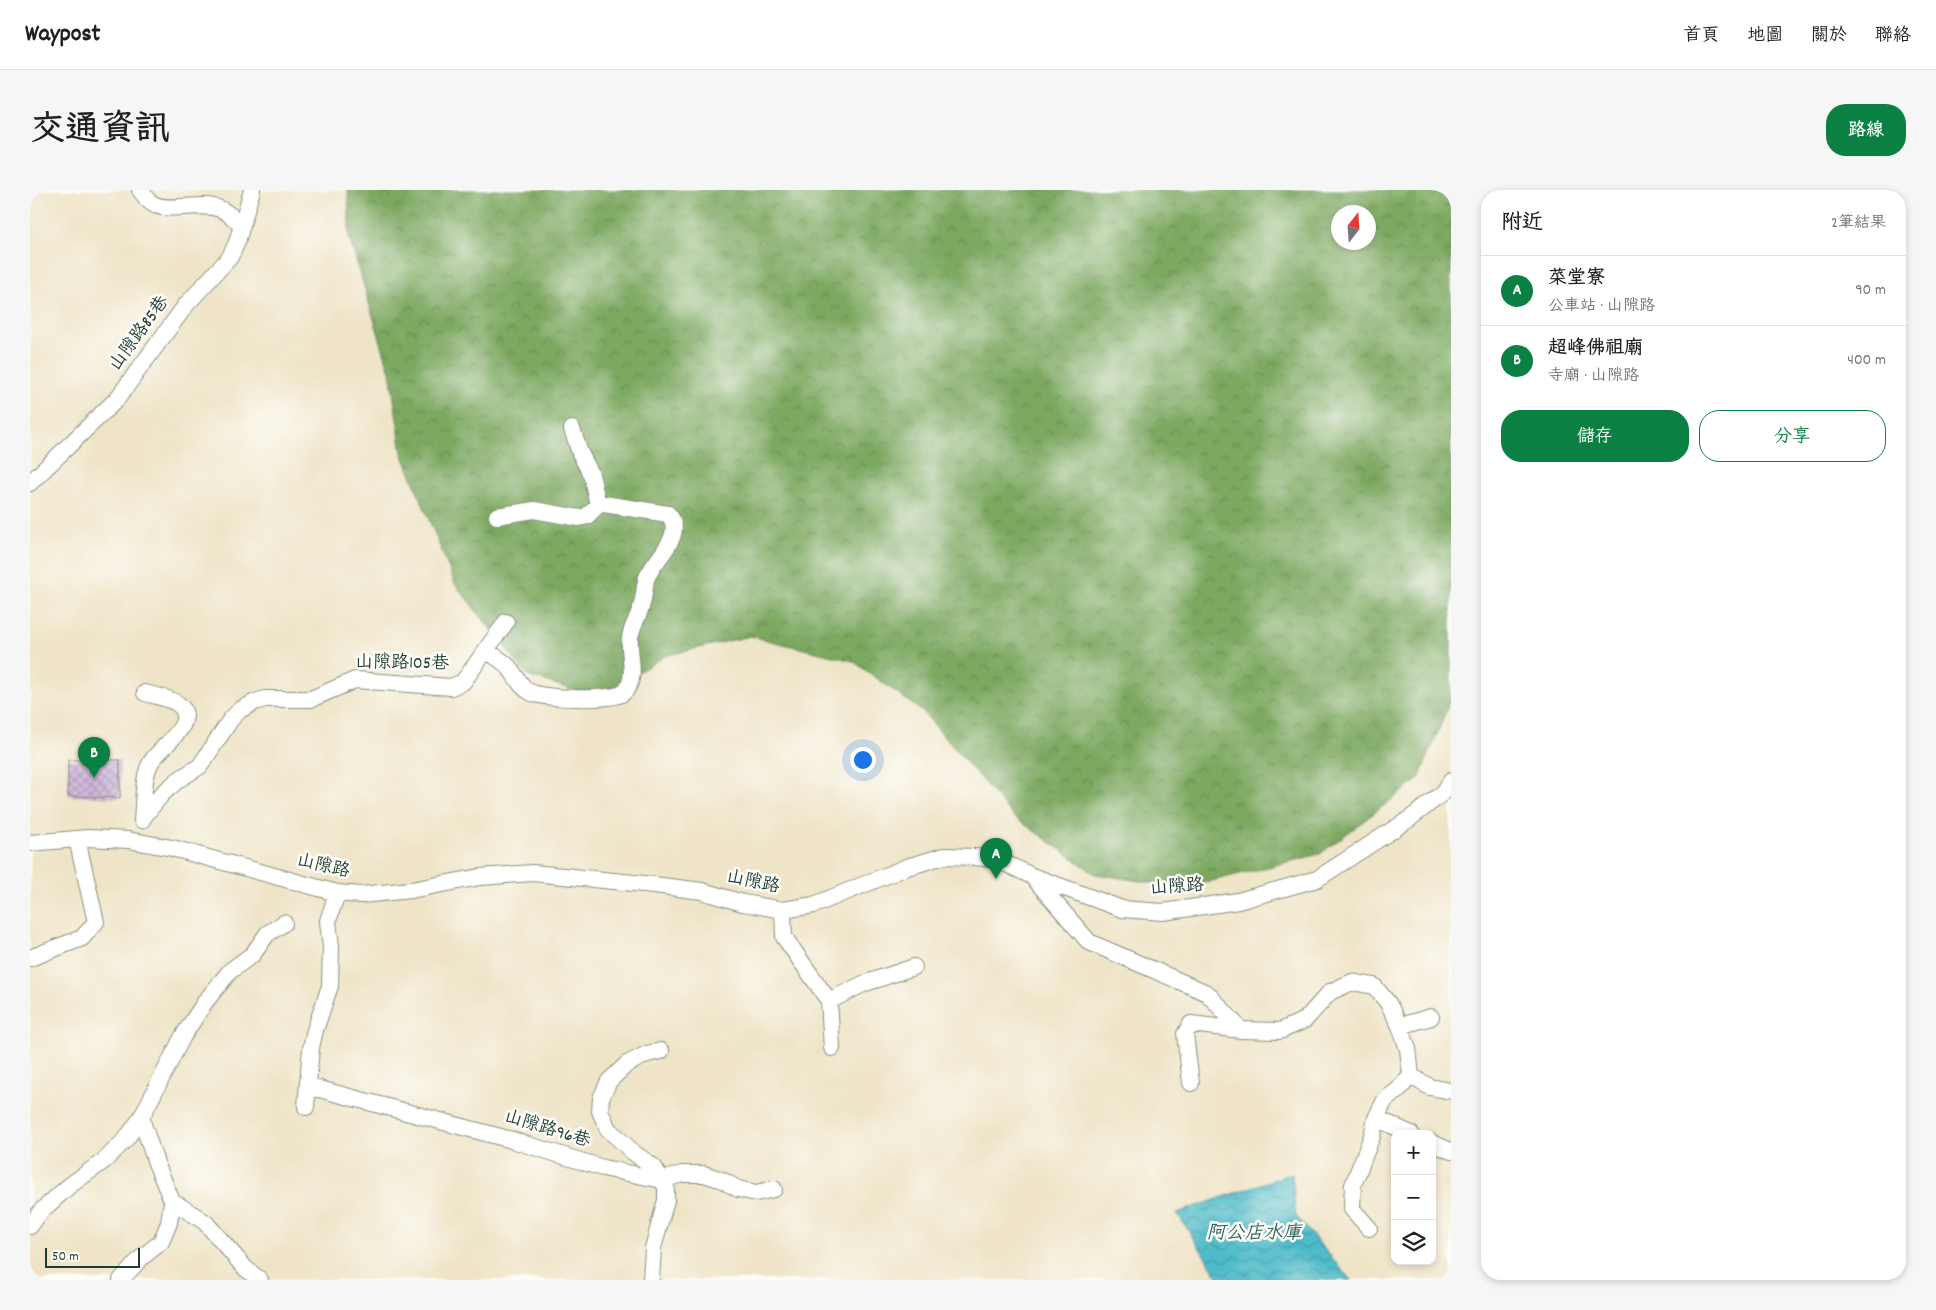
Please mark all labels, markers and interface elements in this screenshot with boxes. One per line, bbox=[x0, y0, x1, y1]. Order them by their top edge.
text: Waypost bbox=[25, 18, 100, 52]
text: 首頁 bbox=[1683, 24, 1719, 49]
text: 地圖 bbox=[1747, 24, 1783, 49]
text: 關於 bbox=[1811, 24, 1847, 49]
text: 聯絡 bbox=[1875, 24, 1911, 49]
button: 路線 bbox=[1826, 104, 1906, 156]
text: 交通資訊 bbox=[30, 107, 170, 157]
north arrow bbox=[1331, 205, 1376, 250]
text: 附近 bbox=[1501, 209, 1543, 239]
text: 2筆結果 bbox=[1831, 212, 1886, 235]
text: 菜堂寮 bbox=[1548, 266, 1605, 293]
text: A bbox=[1513, 279, 1521, 302]
text: 90 m bbox=[1855, 279, 1886, 302]
street label: 山隙路85巷 bbox=[104, 291, 176, 377]
text: 公車站 · 山隙路 bbox=[1548, 295, 1655, 318]
text: 超峰佛祖廟 bbox=[1548, 336, 1643, 363]
text: B bbox=[1513, 349, 1521, 372]
text: 400 m bbox=[1847, 349, 1886, 372]
text: 寺廟 · 山隙路 bbox=[1548, 365, 1639, 388]
button: 儲存 bbox=[1501, 410, 1689, 462]
button: 分享 bbox=[1699, 410, 1886, 462]
street label: 山隙路105巷 bbox=[355, 651, 449, 677]
pin: B bbox=[78, 737, 110, 778]
your location bbox=[850, 747, 876, 773]
pin: A bbox=[980, 838, 1012, 879]
street label: 山隙路 bbox=[294, 849, 352, 885]
street label: 山隙路 bbox=[724, 865, 782, 901]
street label: 山隙路 bbox=[1149, 874, 1205, 902]
street label: 山隙路96巷 bbox=[501, 1105, 593, 1155]
map controls bbox=[1391, 1130, 1436, 1265]
button: + bbox=[1391, 1130, 1436, 1175]
button: − bbox=[1391, 1175, 1436, 1220]
button: layers bbox=[1391, 1220, 1436, 1265]
water label: 阿公店水庫 bbox=[1206, 1221, 1303, 1248]
scale bar bbox=[45, 1245, 140, 1268]
text: 50 m bbox=[52, 1247, 79, 1267]

